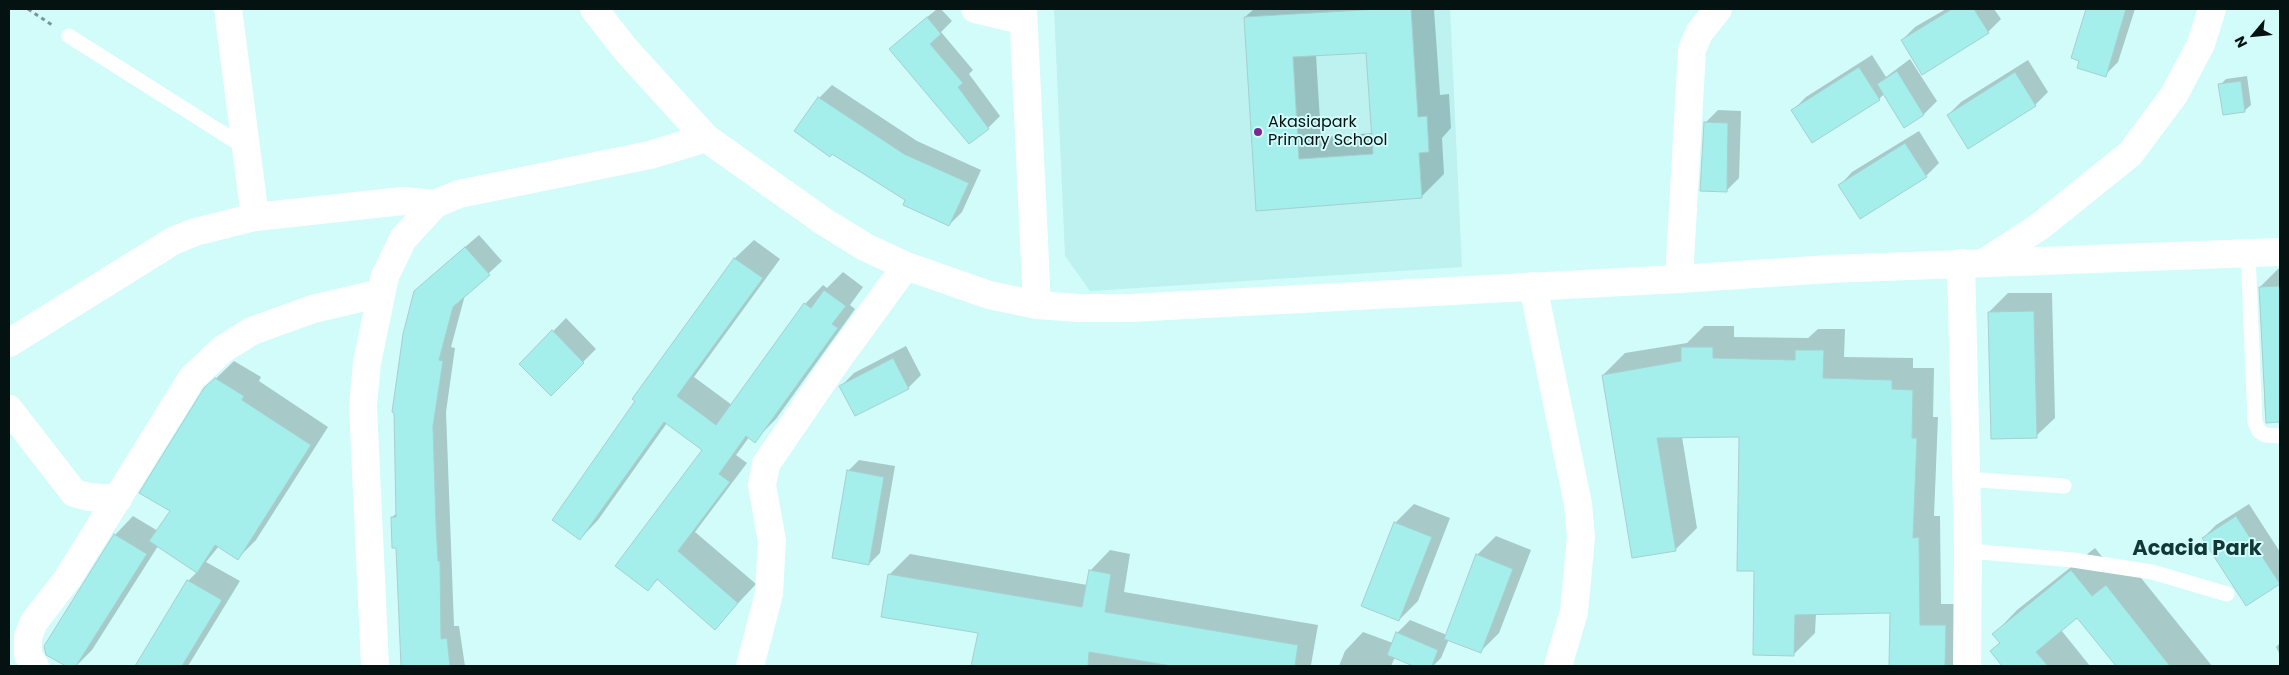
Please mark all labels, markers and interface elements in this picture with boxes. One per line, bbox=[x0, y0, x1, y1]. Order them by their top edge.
north arrow bbox=[2229, 10, 2279, 60]
text: N bbox=[2229, 33, 2252, 51]
place label: Akasiapark Primary School bbox=[1268, 113, 1387, 151]
marker: Akasiapark Primary School bbox=[1252, 126, 1264, 138]
district label: Acacia Park bbox=[2132, 537, 2262, 563]

